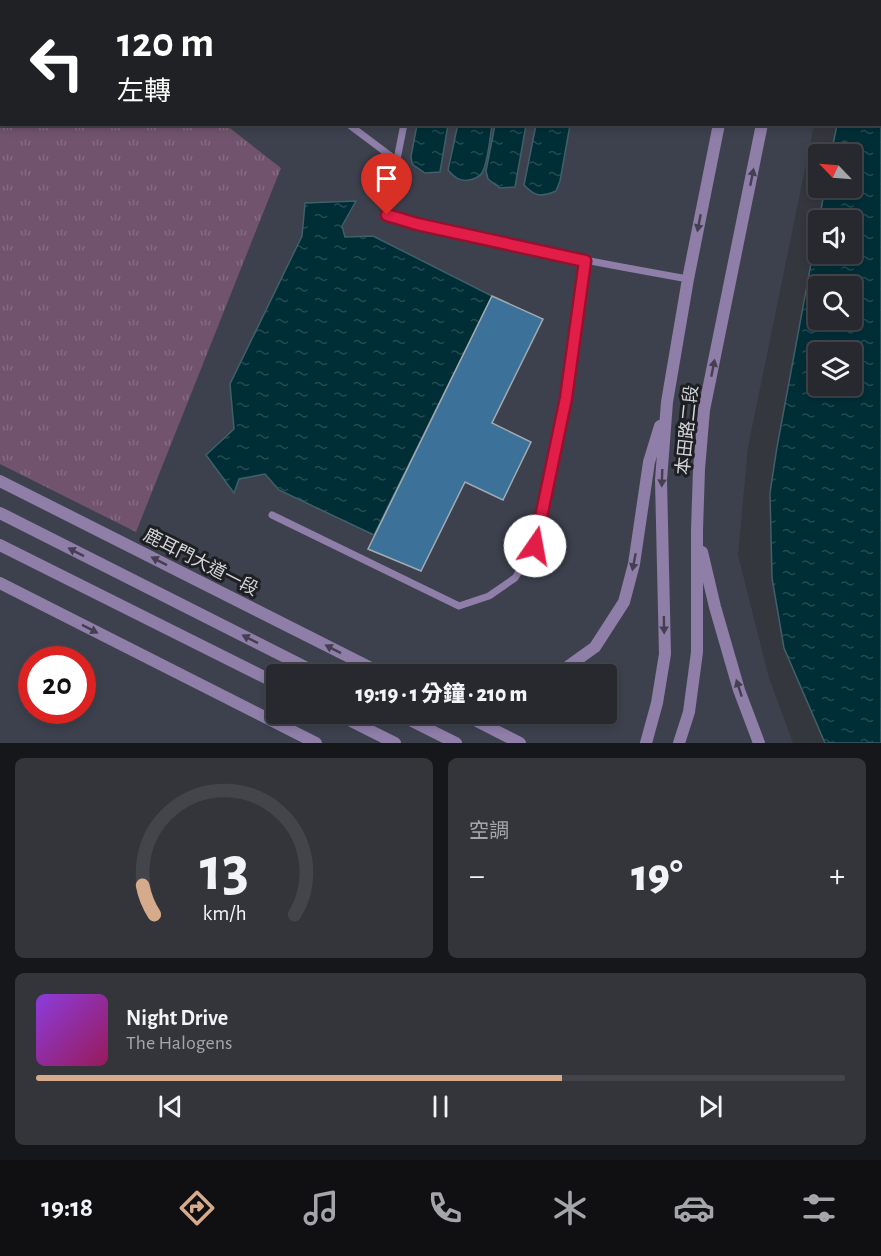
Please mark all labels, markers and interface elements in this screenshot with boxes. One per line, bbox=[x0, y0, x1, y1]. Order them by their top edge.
text: 120 m bbox=[117, 22, 214, 64]
icon: left bbox=[18, 24, 96, 102]
text: 左轉 bbox=[117, 78, 171, 105]
north arrow bbox=[808, 144, 862, 198]
map controls bbox=[808, 144, 862, 396]
pin bbox=[361, 153, 412, 215]
icon: arrive bbox=[370, 162, 403, 195]
one-way arrow bbox=[748, 167, 757, 186]
button: sound bbox=[808, 210, 862, 264]
one-way arrow bbox=[694, 214, 703, 233]
button: search bbox=[808, 276, 862, 330]
button: layers bbox=[808, 342, 862, 396]
one-way arrow bbox=[709, 358, 718, 377]
street label: 本田路二段 bbox=[672, 384, 702, 476]
one-way arrow bbox=[657, 469, 667, 488]
position arrow bbox=[503, 514, 567, 578]
street label: 鹿耳門大道一段 bbox=[140, 524, 262, 600]
one-way arrow bbox=[67, 547, 84, 556]
one-way arrow bbox=[629, 552, 638, 571]
one-way arrow bbox=[151, 556, 168, 566]
one-way arrow bbox=[659, 616, 669, 635]
one-way arrow bbox=[81, 624, 98, 633]
one-way arrow bbox=[241, 635, 259, 645]
one-way arrow bbox=[325, 644, 342, 653]
speed limit sign: 20 bbox=[18, 646, 96, 724]
one-way arrow bbox=[733, 679, 743, 697]
text: 19:19 · 1 分鐘 · 210 m bbox=[356, 683, 527, 705]
text: 空調 bbox=[469, 821, 509, 841]
text: 13 bbox=[199, 839, 249, 901]
text: 19° bbox=[631, 854, 683, 899]
text: − bbox=[469, 860, 485, 893]
text: + bbox=[829, 860, 845, 893]
text: km/h bbox=[202, 903, 246, 924]
text: Night Drive bbox=[126, 1007, 228, 1029]
text: The Halogens bbox=[126, 1033, 232, 1053]
icon: previous bbox=[154, 1090, 187, 1123]
icon: pause bbox=[424, 1090, 457, 1123]
icon: next bbox=[694, 1090, 727, 1123]
icon: directions bbox=[176, 1187, 218, 1229]
icon: music bbox=[300, 1187, 342, 1229]
icon: phone bbox=[424, 1187, 466, 1229]
icon: climate bbox=[549, 1187, 591, 1229]
icon: car bbox=[673, 1187, 715, 1229]
icon: filters bbox=[798, 1187, 840, 1229]
text: 19:18 bbox=[41, 1194, 93, 1221]

